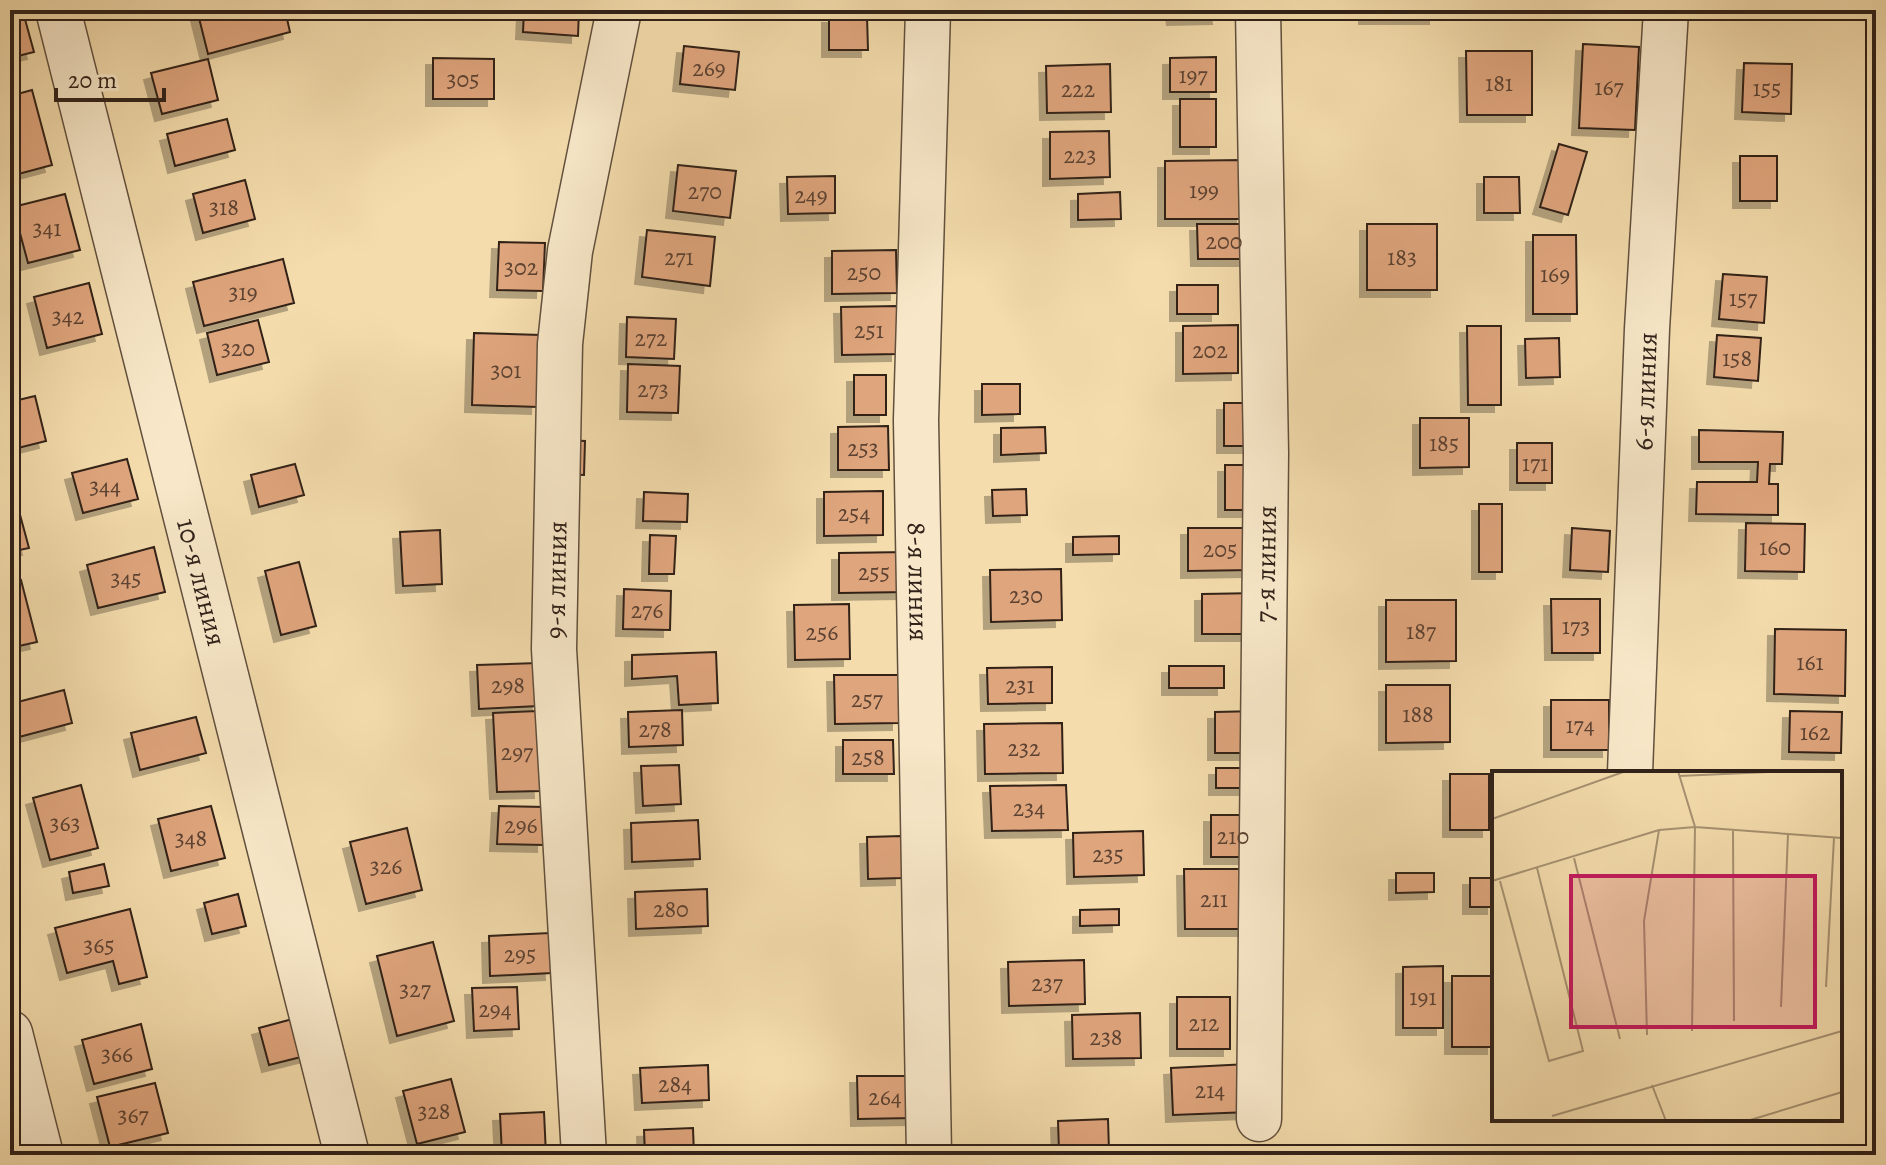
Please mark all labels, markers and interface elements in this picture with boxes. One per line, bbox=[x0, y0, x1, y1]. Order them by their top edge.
scale bar bbox=[56, 52, 164, 102]
house number: 269 bbox=[692, 52, 726, 84]
house number: 197 bbox=[1178, 59, 1209, 91]
house number: 305 bbox=[446, 63, 480, 95]
text: 20 m bbox=[68, 64, 117, 96]
house number: 181 bbox=[1485, 67, 1513, 99]
house number: 167 bbox=[1594, 71, 1625, 103]
house number: 155 bbox=[1753, 72, 1781, 104]
house number: 222 bbox=[1061, 73, 1095, 105]
house number: 223 bbox=[1064, 139, 1096, 171]
house number: 199 bbox=[1189, 174, 1219, 206]
house number: 270 bbox=[688, 175, 722, 207]
house number: 249 bbox=[794, 179, 828, 211]
house number: 318 bbox=[209, 191, 239, 223]
house number: 341 bbox=[32, 212, 62, 244]
house number: 200 bbox=[1206, 225, 1242, 257]
house number: 271 bbox=[664, 241, 694, 273]
house number: 183 bbox=[1387, 241, 1417, 273]
house number: 302 bbox=[504, 251, 538, 283]
house number: 250 bbox=[847, 256, 881, 288]
house number: 169 bbox=[1540, 258, 1570, 290]
house number: 319 bbox=[228, 276, 258, 308]
house number: 157 bbox=[1729, 282, 1758, 314]
house number: 342 bbox=[52, 300, 84, 332]
house number: 251 bbox=[854, 314, 884, 346]
house number: 272 bbox=[635, 322, 667, 354]
street label: 6-я линия bbox=[1624, 331, 1667, 451]
house number: 320 bbox=[221, 332, 255, 364]
house number: 202 bbox=[1192, 334, 1228, 366]
house number: 158 bbox=[1722, 342, 1752, 374]
house number: 301 bbox=[491, 354, 521, 386]
house number: 273 bbox=[637, 373, 669, 405]
house number: 185 bbox=[1429, 427, 1459, 459]
house number: 253 bbox=[847, 432, 879, 464]
house number: 171 bbox=[1522, 447, 1548, 479]
house number: 344 bbox=[89, 470, 121, 502]
house number: 254 bbox=[838, 497, 870, 529]
street label: 7-я линия bbox=[1246, 505, 1286, 623]
street label: 10-я линия bbox=[167, 514, 236, 650]
street label: 9-я линия bbox=[536, 520, 577, 640]
street label: 8-я линия bbox=[898, 522, 938, 642]
house number: 160 bbox=[1759, 531, 1791, 563]
house number: 205 bbox=[1203, 533, 1237, 565]
house number: 255 bbox=[858, 556, 890, 588]
house number: 345 bbox=[110, 562, 142, 594]
house number: 230 bbox=[1009, 579, 1043, 611]
house number: 276 bbox=[631, 594, 663, 626]
house number: 173 bbox=[1562, 610, 1590, 642]
house number: 187 bbox=[1406, 615, 1437, 647]
house number: 256 bbox=[806, 616, 838, 648]
house number: 161 bbox=[1796, 646, 1824, 678]
house number: 298 bbox=[491, 669, 525, 701]
house number: 231 bbox=[1005, 669, 1035, 701]
house number: 257 bbox=[851, 683, 884, 715]
house number: 188 bbox=[1402, 698, 1434, 730]
house number: 174 bbox=[1565, 709, 1595, 741]
house number: 278 bbox=[638, 713, 672, 745]
house number: 162 bbox=[1800, 716, 1830, 748]
house number: 232 bbox=[1008, 732, 1040, 764]
house number: 297 bbox=[501, 736, 534, 768]
house number: 258 bbox=[851, 741, 885, 773]
inset map bbox=[1492, 771, 1842, 1121]
house number: 234 bbox=[1013, 792, 1045, 824]
house number: 363 bbox=[49, 807, 81, 839]
house number: 296 bbox=[504, 809, 538, 841]
house number: 210 bbox=[1217, 820, 1249, 852]
house number: 348 bbox=[175, 822, 207, 854]
house number: 235 bbox=[1092, 838, 1124, 870]
house number: 326 bbox=[370, 850, 402, 882]
house number: 211 bbox=[1200, 883, 1228, 915]
house number: 280 bbox=[653, 893, 689, 925]
house number: 365 bbox=[83, 929, 115, 961]
house number: 295 bbox=[504, 938, 536, 970]
house number: 237 bbox=[1031, 967, 1064, 999]
house number: 327 bbox=[399, 973, 432, 1005]
house number: 191 bbox=[1409, 981, 1437, 1013]
house number: 294 bbox=[478, 993, 512, 1025]
house number: 212 bbox=[1188, 1007, 1220, 1039]
house number: 238 bbox=[1089, 1021, 1123, 1053]
house number: 366 bbox=[101, 1038, 133, 1070]
house number: 284 bbox=[658, 1068, 692, 1100]
house number: 214 bbox=[1195, 1074, 1225, 1106]
house number: 264 bbox=[868, 1081, 902, 1113]
house number: 328 bbox=[417, 1095, 451, 1127]
house number: 367 bbox=[117, 1099, 149, 1131]

